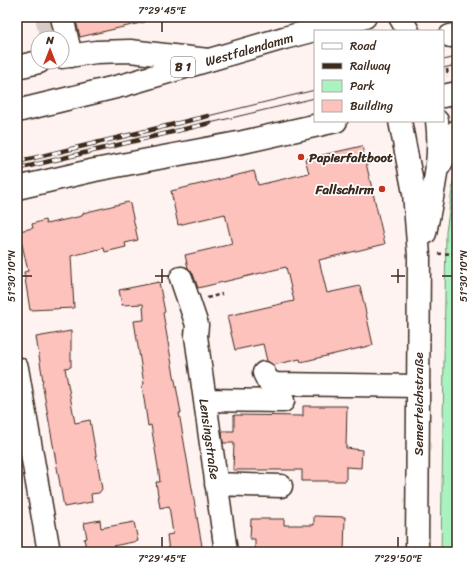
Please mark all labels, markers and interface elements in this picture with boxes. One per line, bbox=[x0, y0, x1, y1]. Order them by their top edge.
text: 7°29'45"E bbox=[138, 2, 187, 20]
street label: Westfalendamm bbox=[202, 26, 296, 73]
north arrow bbox=[30, 30, 70, 70]
legend bbox=[314, 30, 444, 122]
text: N bbox=[45, 31, 54, 50]
text: Road bbox=[350, 35, 377, 57]
text: Railway bbox=[350, 55, 391, 77]
road number: B 1 bbox=[171, 57, 195, 77]
text: Park bbox=[350, 75, 375, 97]
text: Building bbox=[350, 95, 393, 117]
place label: Papierfaltboot bbox=[309, 146, 393, 169]
marker: Papierfaltboot bbox=[296, 152, 306, 162]
place label: Fallschirm bbox=[314, 178, 374, 201]
marker: Fallschirm bbox=[377, 184, 387, 194]
text: 51°30'10"N bbox=[3, 250, 21, 302]
text: 51°30'10"N bbox=[455, 250, 473, 302]
street label: Semerteichstraße bbox=[407, 352, 430, 456]
street label: Lensingstraße bbox=[192, 397, 227, 481]
text: 7°29'45"E bbox=[138, 550, 187, 568]
text: 7°29'50"E bbox=[374, 550, 423, 568]

